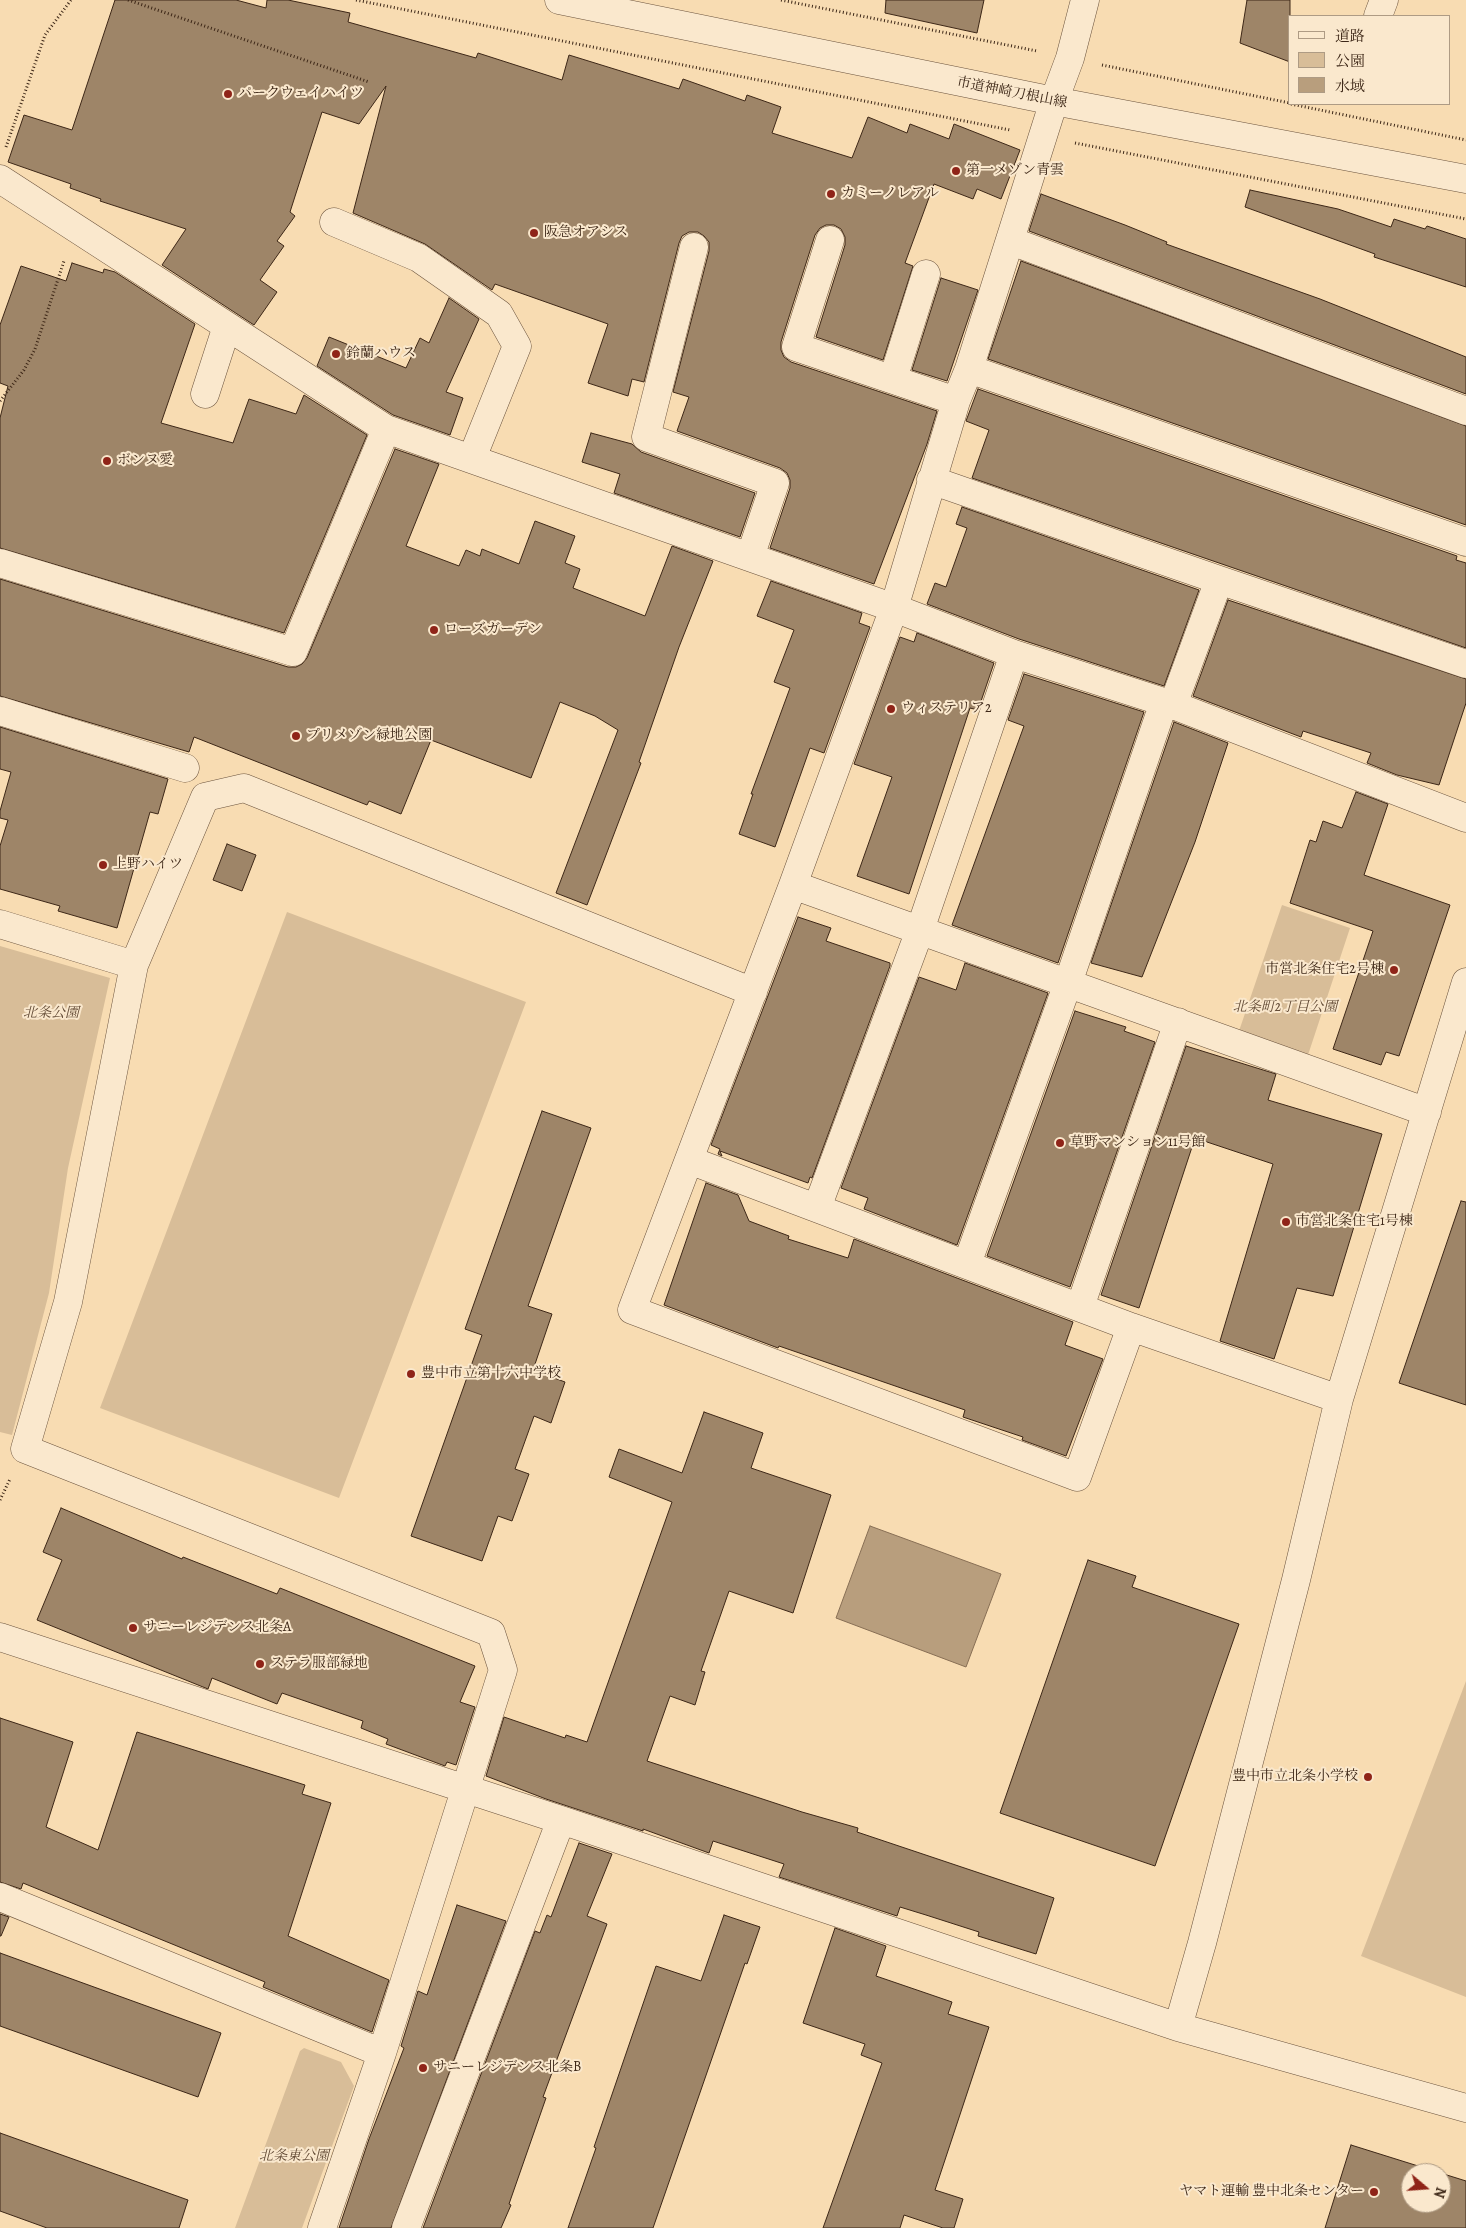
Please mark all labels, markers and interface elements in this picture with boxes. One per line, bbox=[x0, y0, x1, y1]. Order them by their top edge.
legend bbox=[1288, 15, 1451, 105]
text: 道路 bbox=[1335, 26, 1365, 46]
text: 公園 bbox=[1335, 51, 1365, 71]
street label: 市道神崎刀根山線 bbox=[955, 74, 1069, 112]
text: 水域 bbox=[1335, 76, 1365, 96]
place label: パークウェイハイツ bbox=[238, 86, 364, 102]
marker: パークウェイハイツ bbox=[222, 88, 234, 100]
place label: 第一メゾン青雲 bbox=[966, 163, 1064, 179]
marker: 第一メゾン青雲 bbox=[950, 165, 962, 177]
place label: カミーノレアル bbox=[841, 186, 939, 202]
marker: カミーノレアル bbox=[825, 188, 837, 200]
place label: 阪急オアシス bbox=[544, 225, 628, 241]
marker: 阪急オアシス bbox=[528, 227, 540, 239]
place label: 鈴蘭ハウス bbox=[346, 346, 416, 362]
marker: 鈴蘭ハウス bbox=[330, 348, 342, 360]
place label: ボンヌ愛 bbox=[117, 453, 173, 469]
marker: ボンヌ愛 bbox=[101, 455, 113, 467]
place label: ローズガーデン bbox=[444, 622, 542, 638]
marker: ローズガーデン bbox=[428, 624, 440, 636]
place label: ウィステリア2 bbox=[901, 701, 992, 717]
marker: ウィステリア2 bbox=[885, 703, 897, 715]
place label: プリメゾン緑地公園 bbox=[306, 728, 432, 744]
marker: プリメゾン緑地公園 bbox=[290, 730, 302, 742]
place label: 上野ハイツ bbox=[113, 857, 183, 873]
marker: 上野ハイツ bbox=[97, 859, 109, 871]
place label: 市営北条住宅2号棟 bbox=[1265, 962, 1384, 978]
marker: 市営北条住宅2号棟 bbox=[1388, 964, 1400, 976]
park label: 北条町2丁目公園 bbox=[1233, 1000, 1337, 1016]
park label: 北条公園 bbox=[23, 1006, 79, 1022]
place label: 草野マンション11号館 bbox=[1070, 1135, 1206, 1151]
marker: 草野マンション11号館 bbox=[1054, 1137, 1066, 1149]
place label: 市営北条住宅1号棟 bbox=[1296, 1214, 1413, 1230]
marker: 市営北条住宅1号棟 bbox=[1280, 1216, 1292, 1228]
place label: 豊中市立第十六中学校 bbox=[421, 1366, 561, 1382]
marker: 豊中市立第十六中学校 bbox=[405, 1368, 417, 1380]
place label: サニーレジデンス北条A bbox=[143, 1620, 291, 1636]
marker: サニーレジデンス北条A bbox=[127, 1622, 139, 1634]
place label: ステラ服部緑地 bbox=[270, 1656, 368, 1672]
marker: ステラ服部緑地 bbox=[254, 1658, 266, 1670]
place label: 豊中市立北条小学校 bbox=[1232, 1769, 1358, 1785]
marker: 豊中市立北条小学校 bbox=[1362, 1771, 1374, 1783]
place label: サニーレジデンス北条B bbox=[433, 2060, 581, 2076]
marker: サニーレジデンス北条B bbox=[417, 2062, 429, 2074]
park label: 北条東公園 bbox=[259, 2149, 329, 2165]
north arrow bbox=[1401, 2163, 1451, 2213]
place label: ヤマト運輸 豊中北条センター bbox=[1179, 2184, 1364, 2200]
text: N bbox=[1429, 2185, 1450, 2200]
marker: ヤマト運輸 豊中北条センター bbox=[1368, 2186, 1380, 2198]

